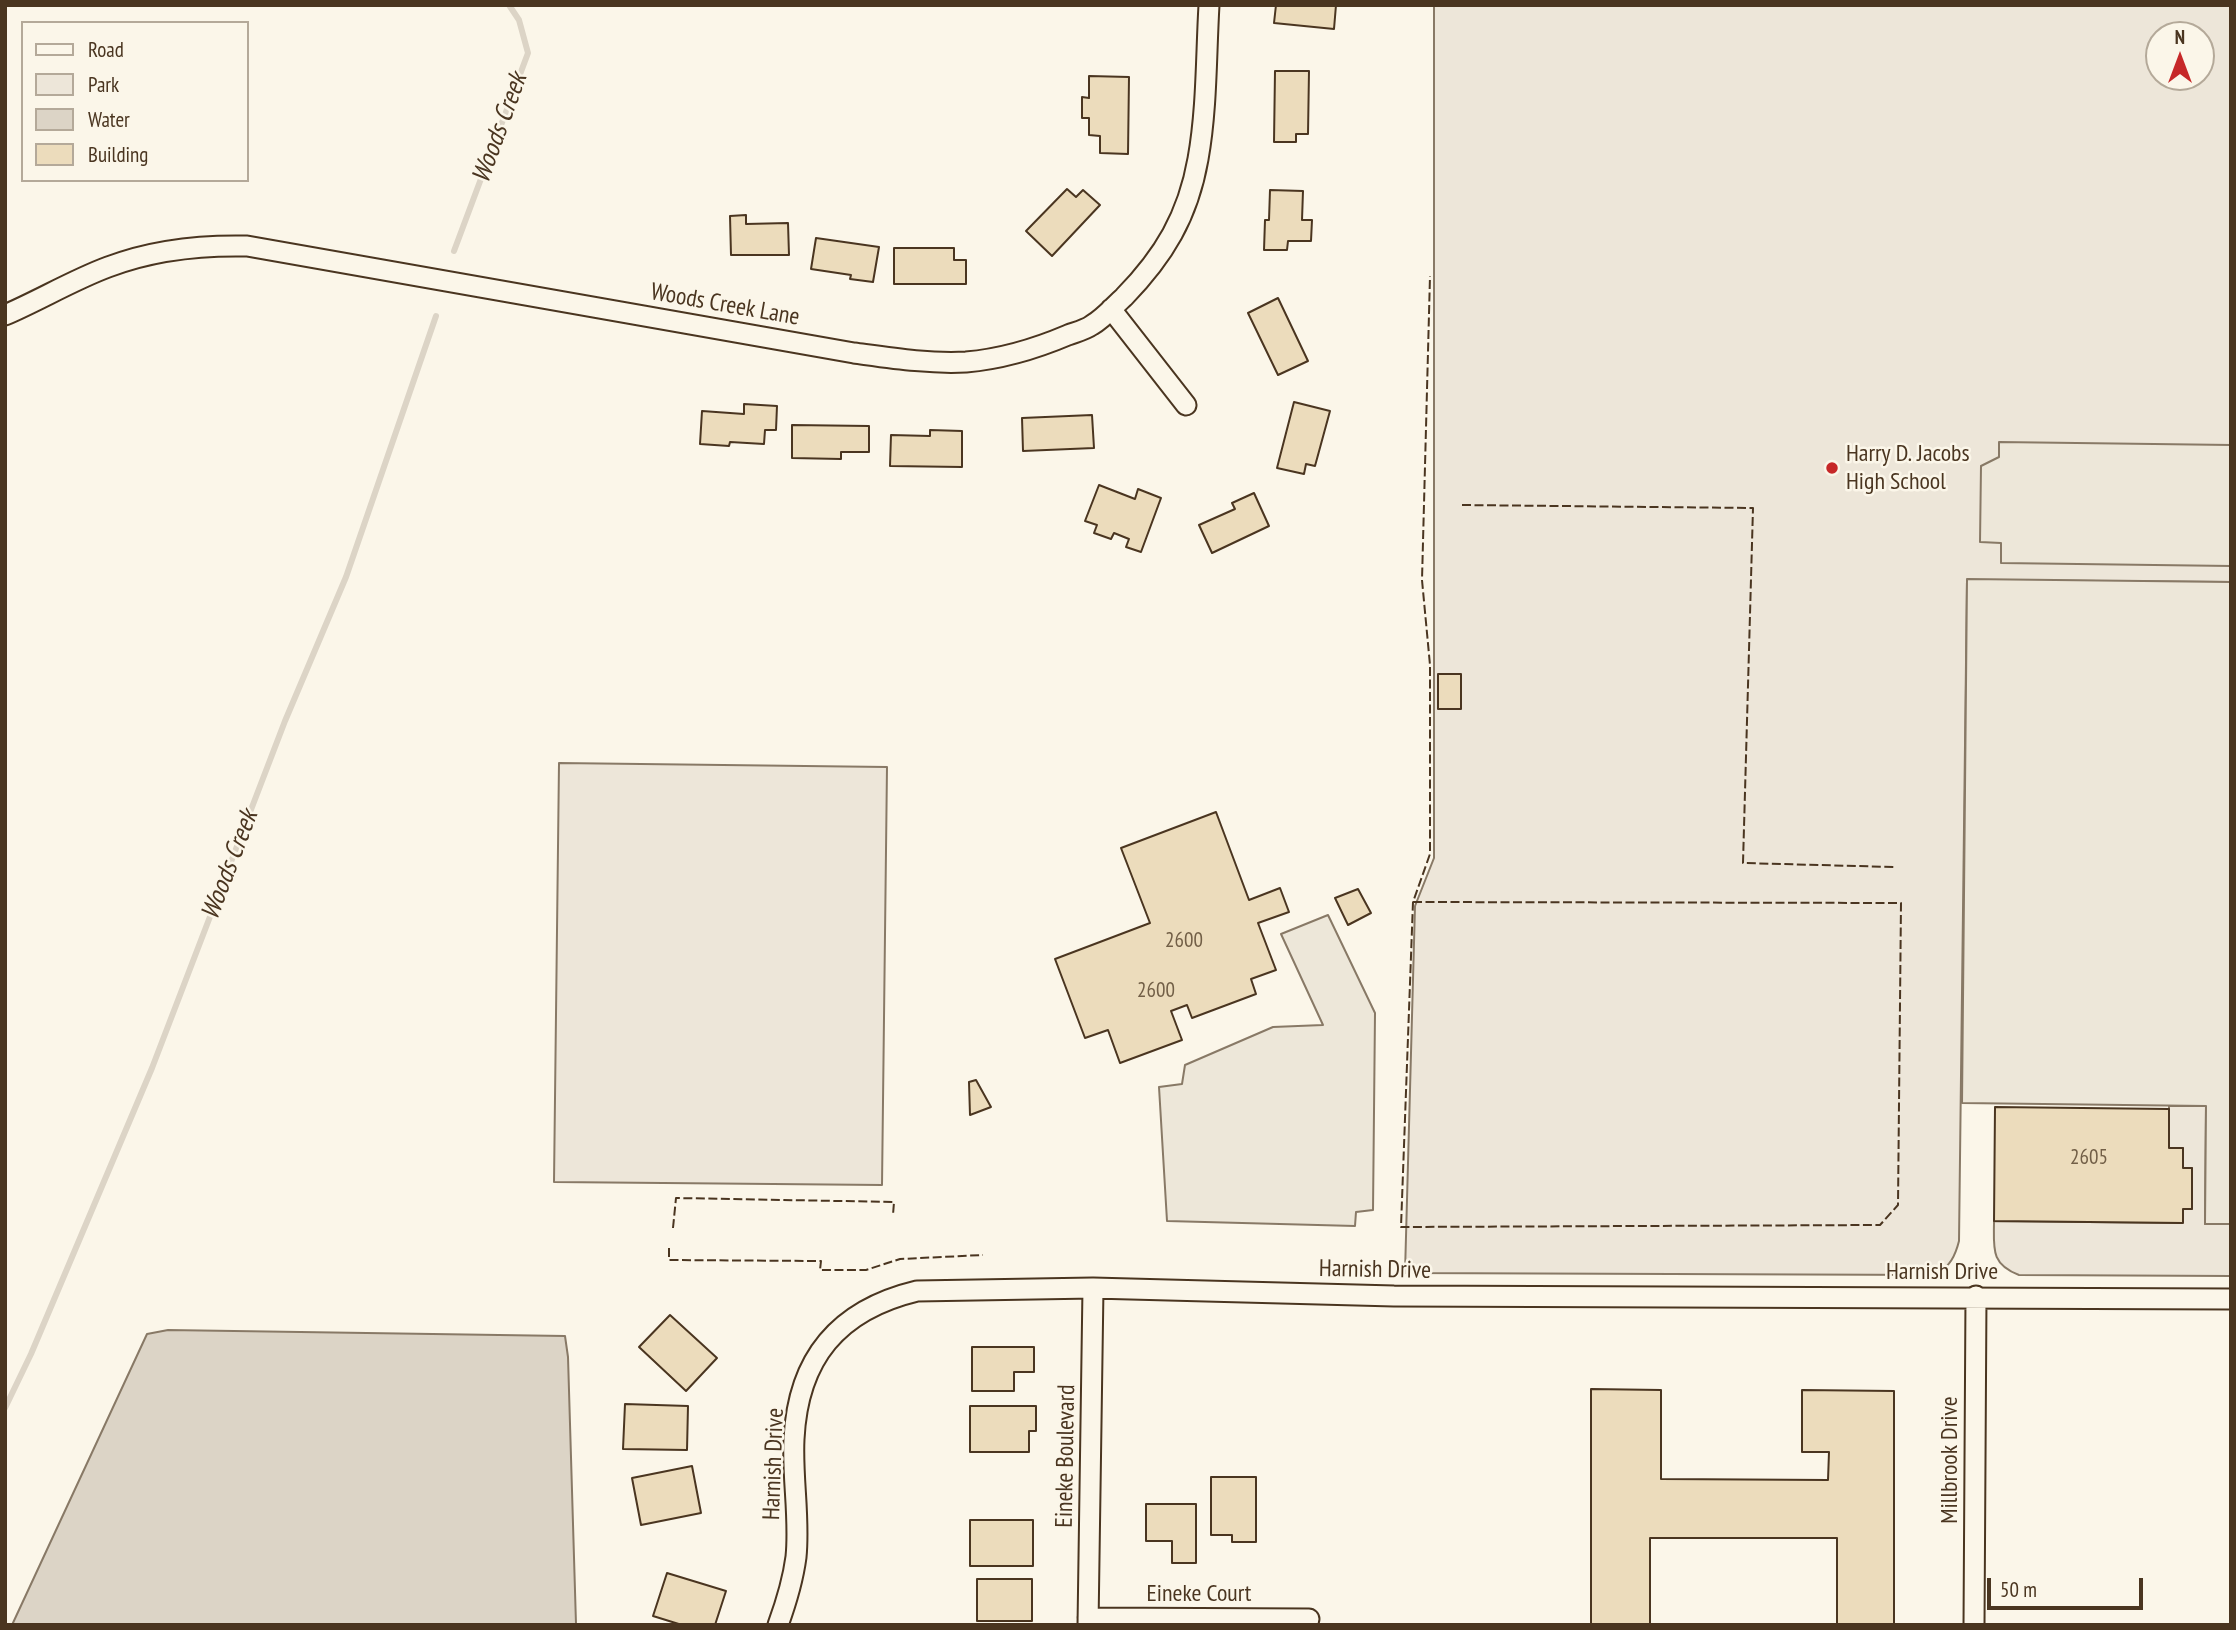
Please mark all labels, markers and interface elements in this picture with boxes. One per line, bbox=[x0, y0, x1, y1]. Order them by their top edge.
legend bbox=[21, 21, 248, 182]
north arrow bbox=[2145, 21, 2215, 91]
text: N bbox=[2175, 25, 2185, 49]
text: Road bbox=[88, 36, 124, 63]
water label: Woods Creek bbox=[466, 69, 534, 187]
text: Park bbox=[88, 71, 119, 98]
text: Water bbox=[88, 106, 130, 133]
text: Building bbox=[88, 141, 148, 168]
street label: Woods Creek Lane bbox=[648, 278, 802, 332]
place label: Harry D. Jacobs High School bbox=[1846, 440, 1970, 496]
marker: Harry D. Jacobs High School bbox=[1824, 460, 1840, 476]
water label: Woods Creek bbox=[195, 806, 265, 924]
house number: 2600 bbox=[1165, 928, 1203, 954]
house number: 2600 bbox=[1137, 978, 1175, 1004]
house number: 2605 bbox=[2070, 1145, 2108, 1171]
street label: Harnish Drive bbox=[1319, 1255, 1431, 1285]
street label: Harnish Drive bbox=[1886, 1258, 1998, 1286]
street label: Eineke Boulevard bbox=[1050, 1384, 1082, 1528]
street label: Millbrook Drive bbox=[1936, 1396, 1964, 1524]
street label: Harnish Drive bbox=[758, 1407, 790, 1521]
scale bar bbox=[1991, 1564, 2147, 1608]
text: 50 m bbox=[2000, 1576, 2037, 1603]
street label: Eineke Court bbox=[1147, 1580, 1251, 1608]

